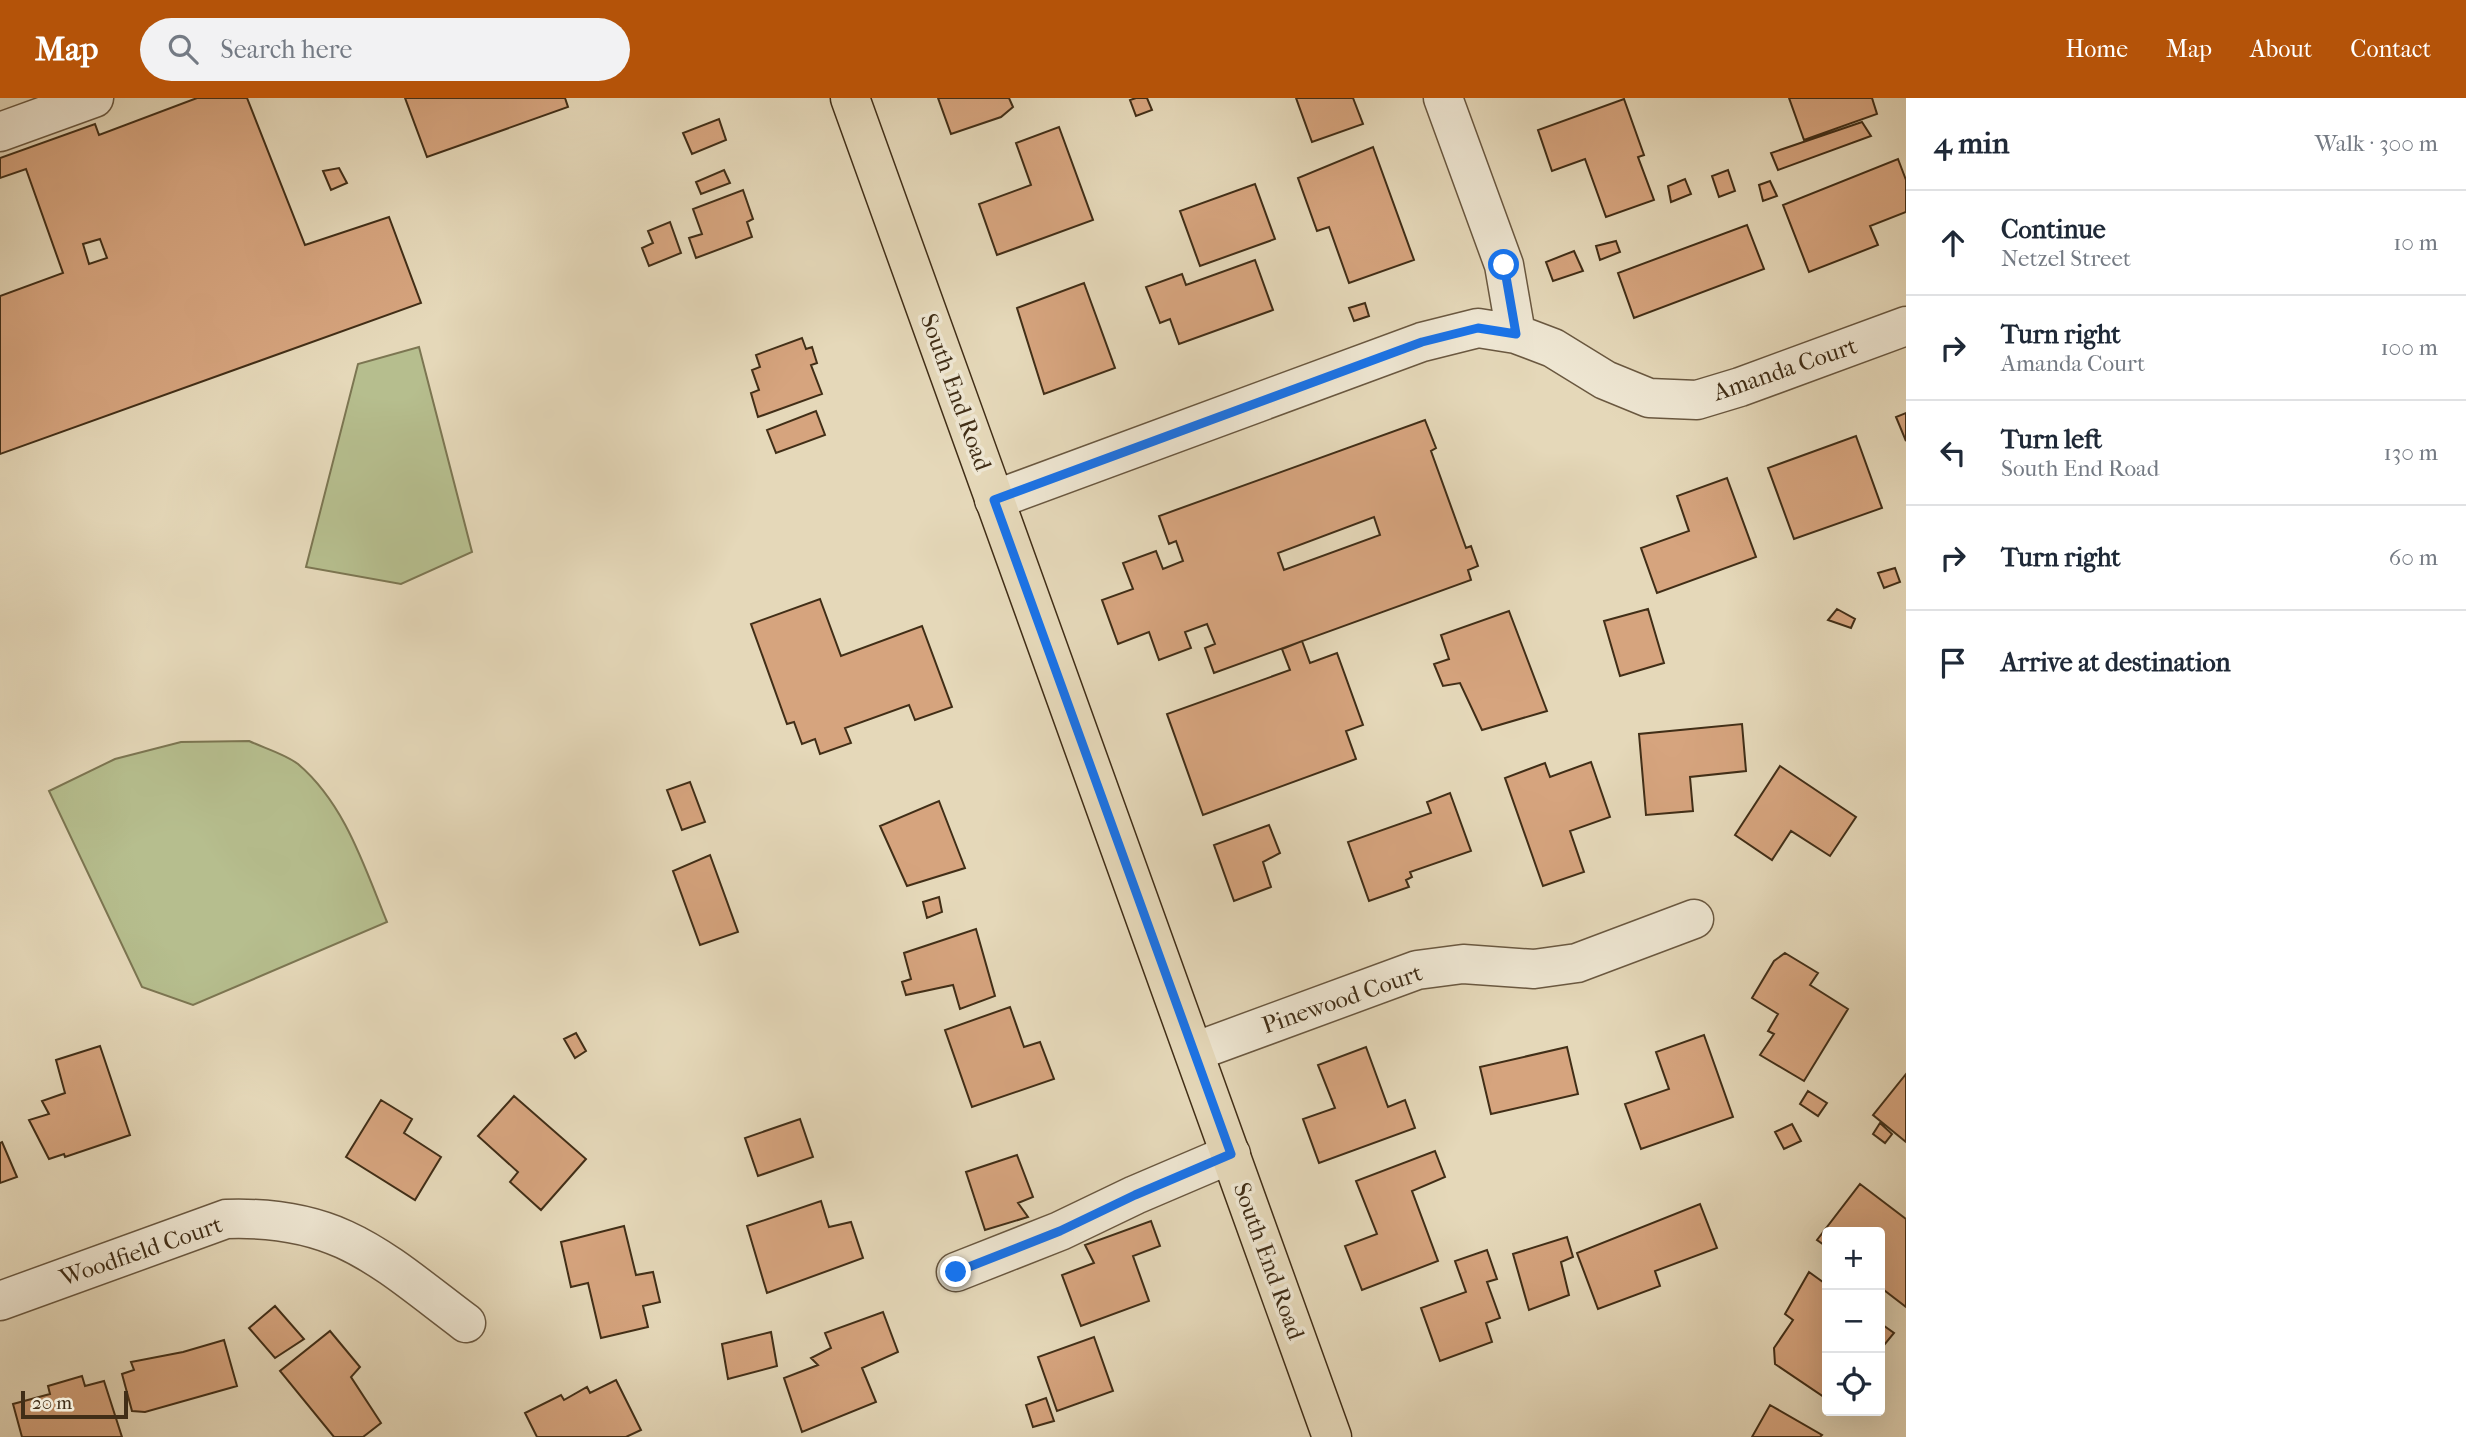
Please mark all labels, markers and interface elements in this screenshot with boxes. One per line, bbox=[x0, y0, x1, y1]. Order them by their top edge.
search box bbox=[140, 18, 630, 81]
text: Map bbox=[35, 30, 98, 69]
icon: search bbox=[164, 30, 202, 68]
text: Search here bbox=[220, 34, 352, 65]
text: Home bbox=[2066, 35, 2128, 63]
text: Map bbox=[2166, 35, 2212, 63]
text: About bbox=[2250, 35, 2312, 63]
text: Contact bbox=[2350, 35, 2431, 63]
text: 4 min bbox=[1934, 126, 2009, 161]
text: Walk · 300 m bbox=[2315, 130, 2438, 157]
text: Continue bbox=[2001, 214, 2106, 245]
icon: ahead bbox=[1934, 224, 1972, 262]
text: 10 m bbox=[2393, 229, 2438, 256]
text: Netzel Street bbox=[2001, 245, 2131, 272]
route start bbox=[1488, 249, 1519, 280]
street label: South End Road bbox=[915, 310, 998, 475]
text: Turn right bbox=[2001, 319, 2121, 350]
icon: right bbox=[1934, 329, 1972, 367]
street label: Amanda Court bbox=[1708, 331, 1861, 407]
text: 100 m bbox=[2380, 334, 2438, 361]
text: Amanda Court bbox=[2001, 350, 2145, 377]
text: Turn left bbox=[2001, 424, 2102, 455]
icon: left bbox=[1934, 434, 1972, 472]
text: 130 m bbox=[2384, 439, 2438, 466]
text: South End Road bbox=[2001, 455, 2159, 482]
icon: right bbox=[1934, 539, 1972, 577]
text: Turn right bbox=[2001, 542, 2121, 573]
text: 60 m bbox=[2389, 544, 2438, 571]
icon: arrive bbox=[1934, 644, 1972, 682]
text: Arrive at destination bbox=[2001, 647, 2231, 678]
street label: Pinewood Court bbox=[1258, 958, 1426, 1040]
street label: South End Road bbox=[1228, 1179, 1311, 1344]
street label: Woodfield Court bbox=[55, 1210, 226, 1292]
map controls bbox=[1822, 1227, 1885, 1416]
button: + bbox=[1822, 1227, 1885, 1290]
route end bbox=[940, 1256, 971, 1287]
button: − bbox=[1822, 1290, 1885, 1353]
button: locate bbox=[1822, 1353, 1885, 1416]
scale bar bbox=[21, 1388, 128, 1420]
text: 20 m bbox=[32, 1392, 72, 1414]

